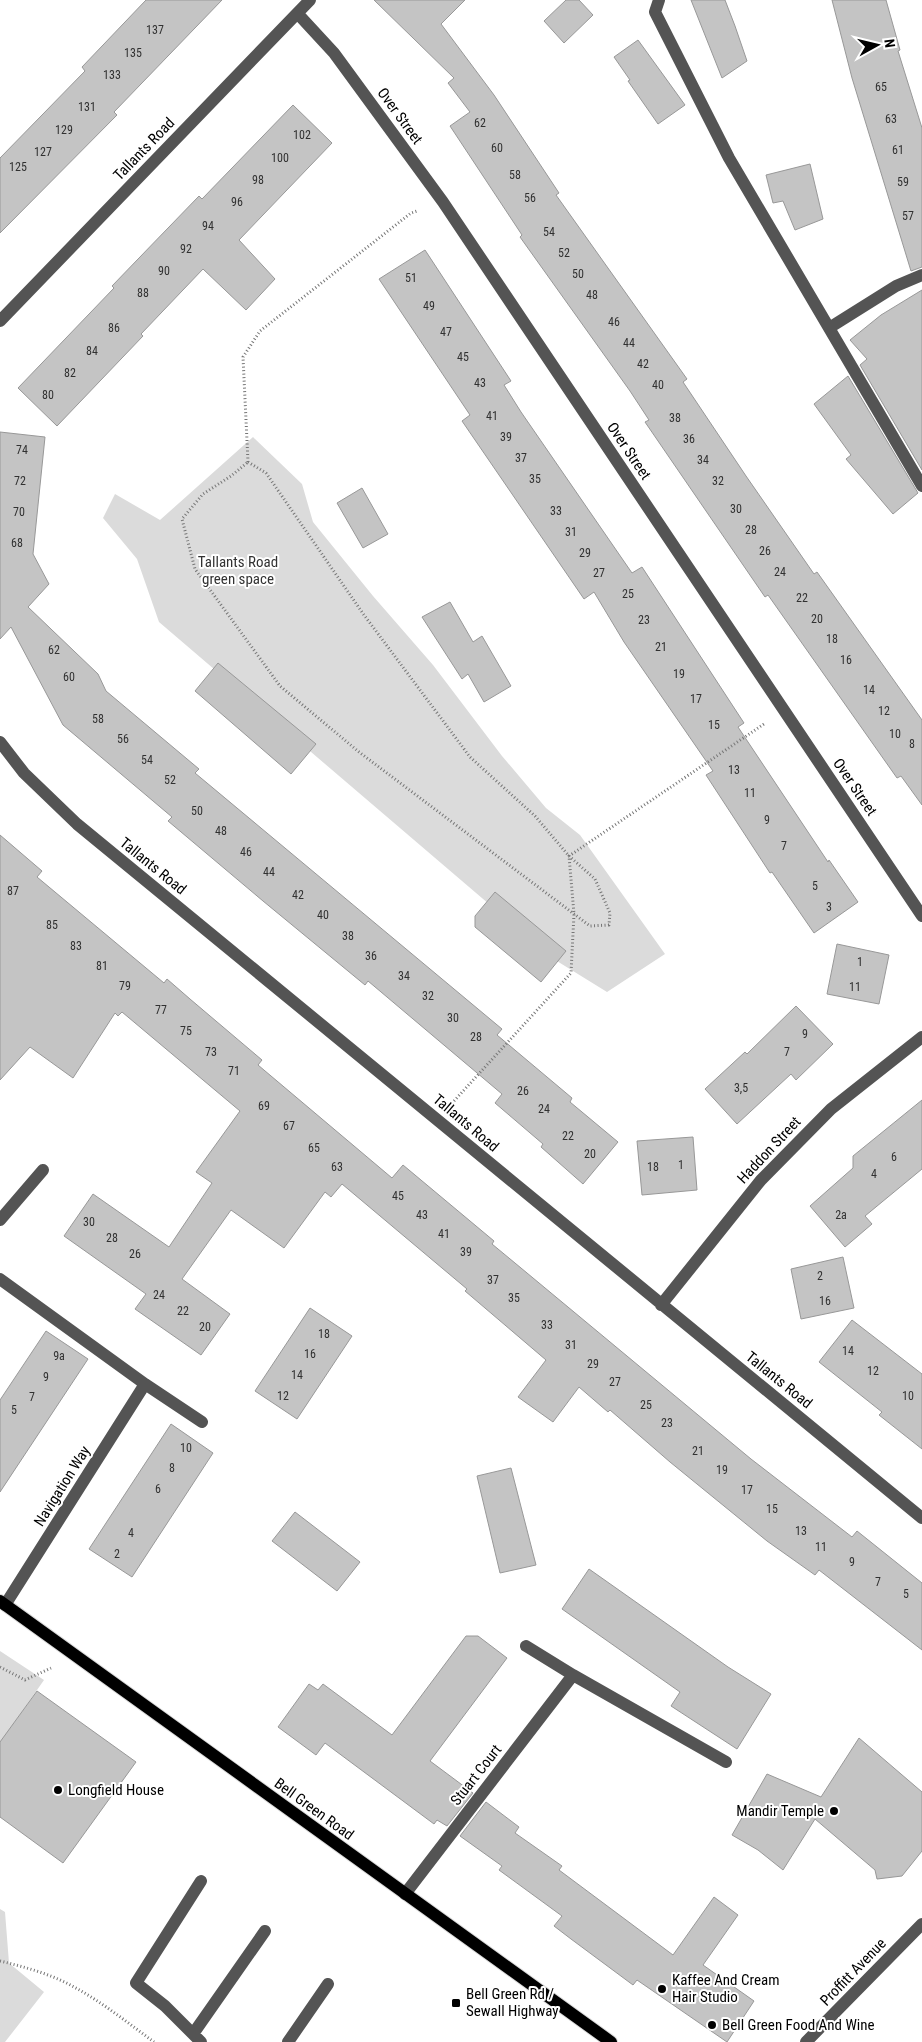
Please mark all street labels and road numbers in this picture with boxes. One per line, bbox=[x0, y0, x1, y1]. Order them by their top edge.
street label: Over Street bbox=[373, 84, 427, 148]
street label: Tallants Road bbox=[110, 114, 178, 184]
street label: Over Street bbox=[603, 419, 655, 483]
street label: Over Street bbox=[829, 755, 881, 819]
street label: Tallants Road bbox=[116, 834, 190, 898]
street label: Tallants Road bbox=[429, 1090, 503, 1156]
street label: Haddon Street bbox=[734, 1113, 804, 1187]
street label: Tallants Road bbox=[742, 1348, 816, 1412]
street label: Navigation Way bbox=[30, 1442, 94, 1530]
street label: Stuart Court bbox=[447, 1741, 505, 1809]
street label: Bell Green Road bbox=[271, 1774, 357, 1844]
street label: Proffitt Avenue bbox=[816, 1934, 890, 2010]

